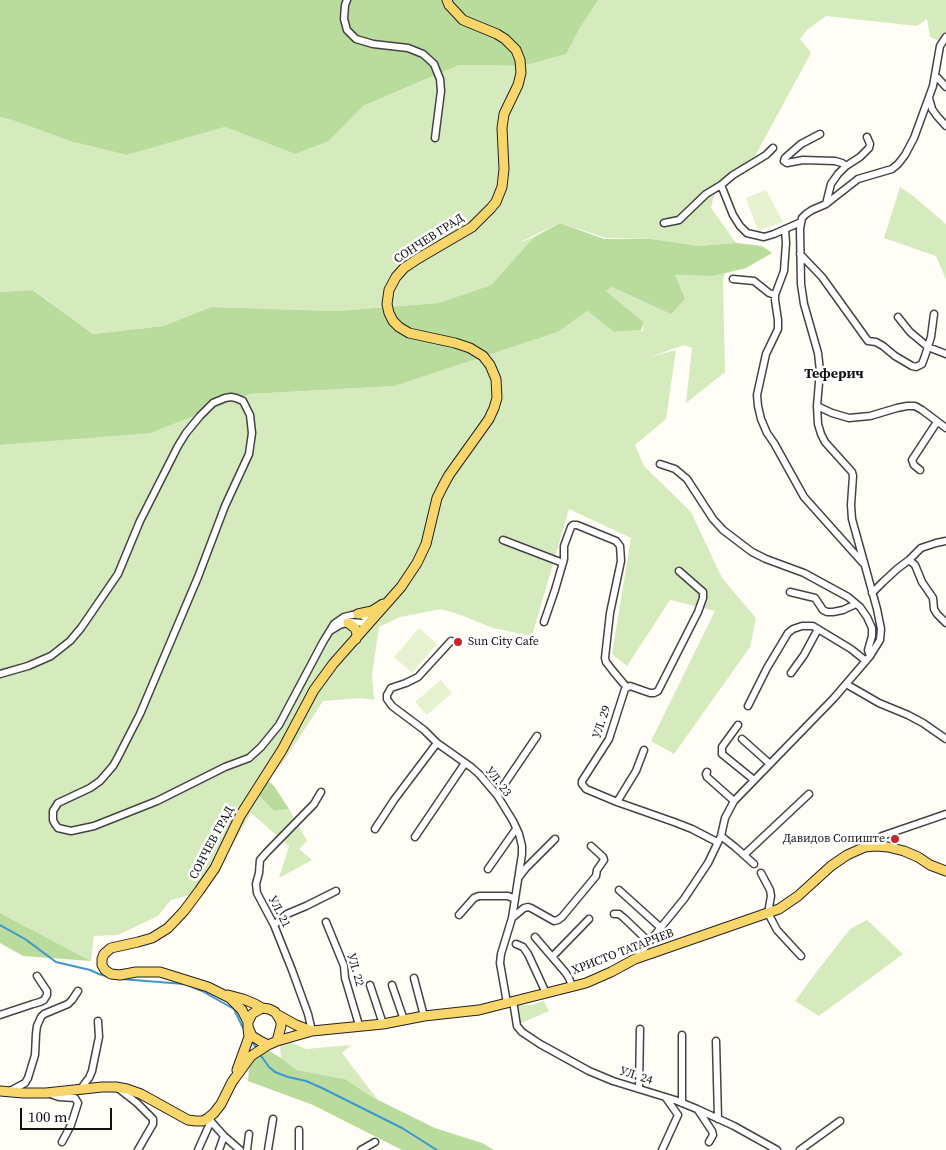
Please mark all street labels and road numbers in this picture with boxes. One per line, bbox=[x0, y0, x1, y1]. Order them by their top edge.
street label: СОНЧЕВ ГРАД bbox=[391, 211, 467, 267]
street label: УЛ. 29 bbox=[590, 704, 614, 740]
street label: УЛ. 23 bbox=[482, 764, 514, 800]
street label: СОНЧЕВ ГРАД bbox=[187, 804, 237, 882]
street label: УЛ. 21 bbox=[265, 894, 293, 930]
street label: ХРИСТО ТАТАРЧЕВ bbox=[570, 926, 676, 978]
street label: УЛ. 22 bbox=[343, 952, 367, 988]
street label: УЛ. 24 bbox=[618, 1064, 654, 1088]

